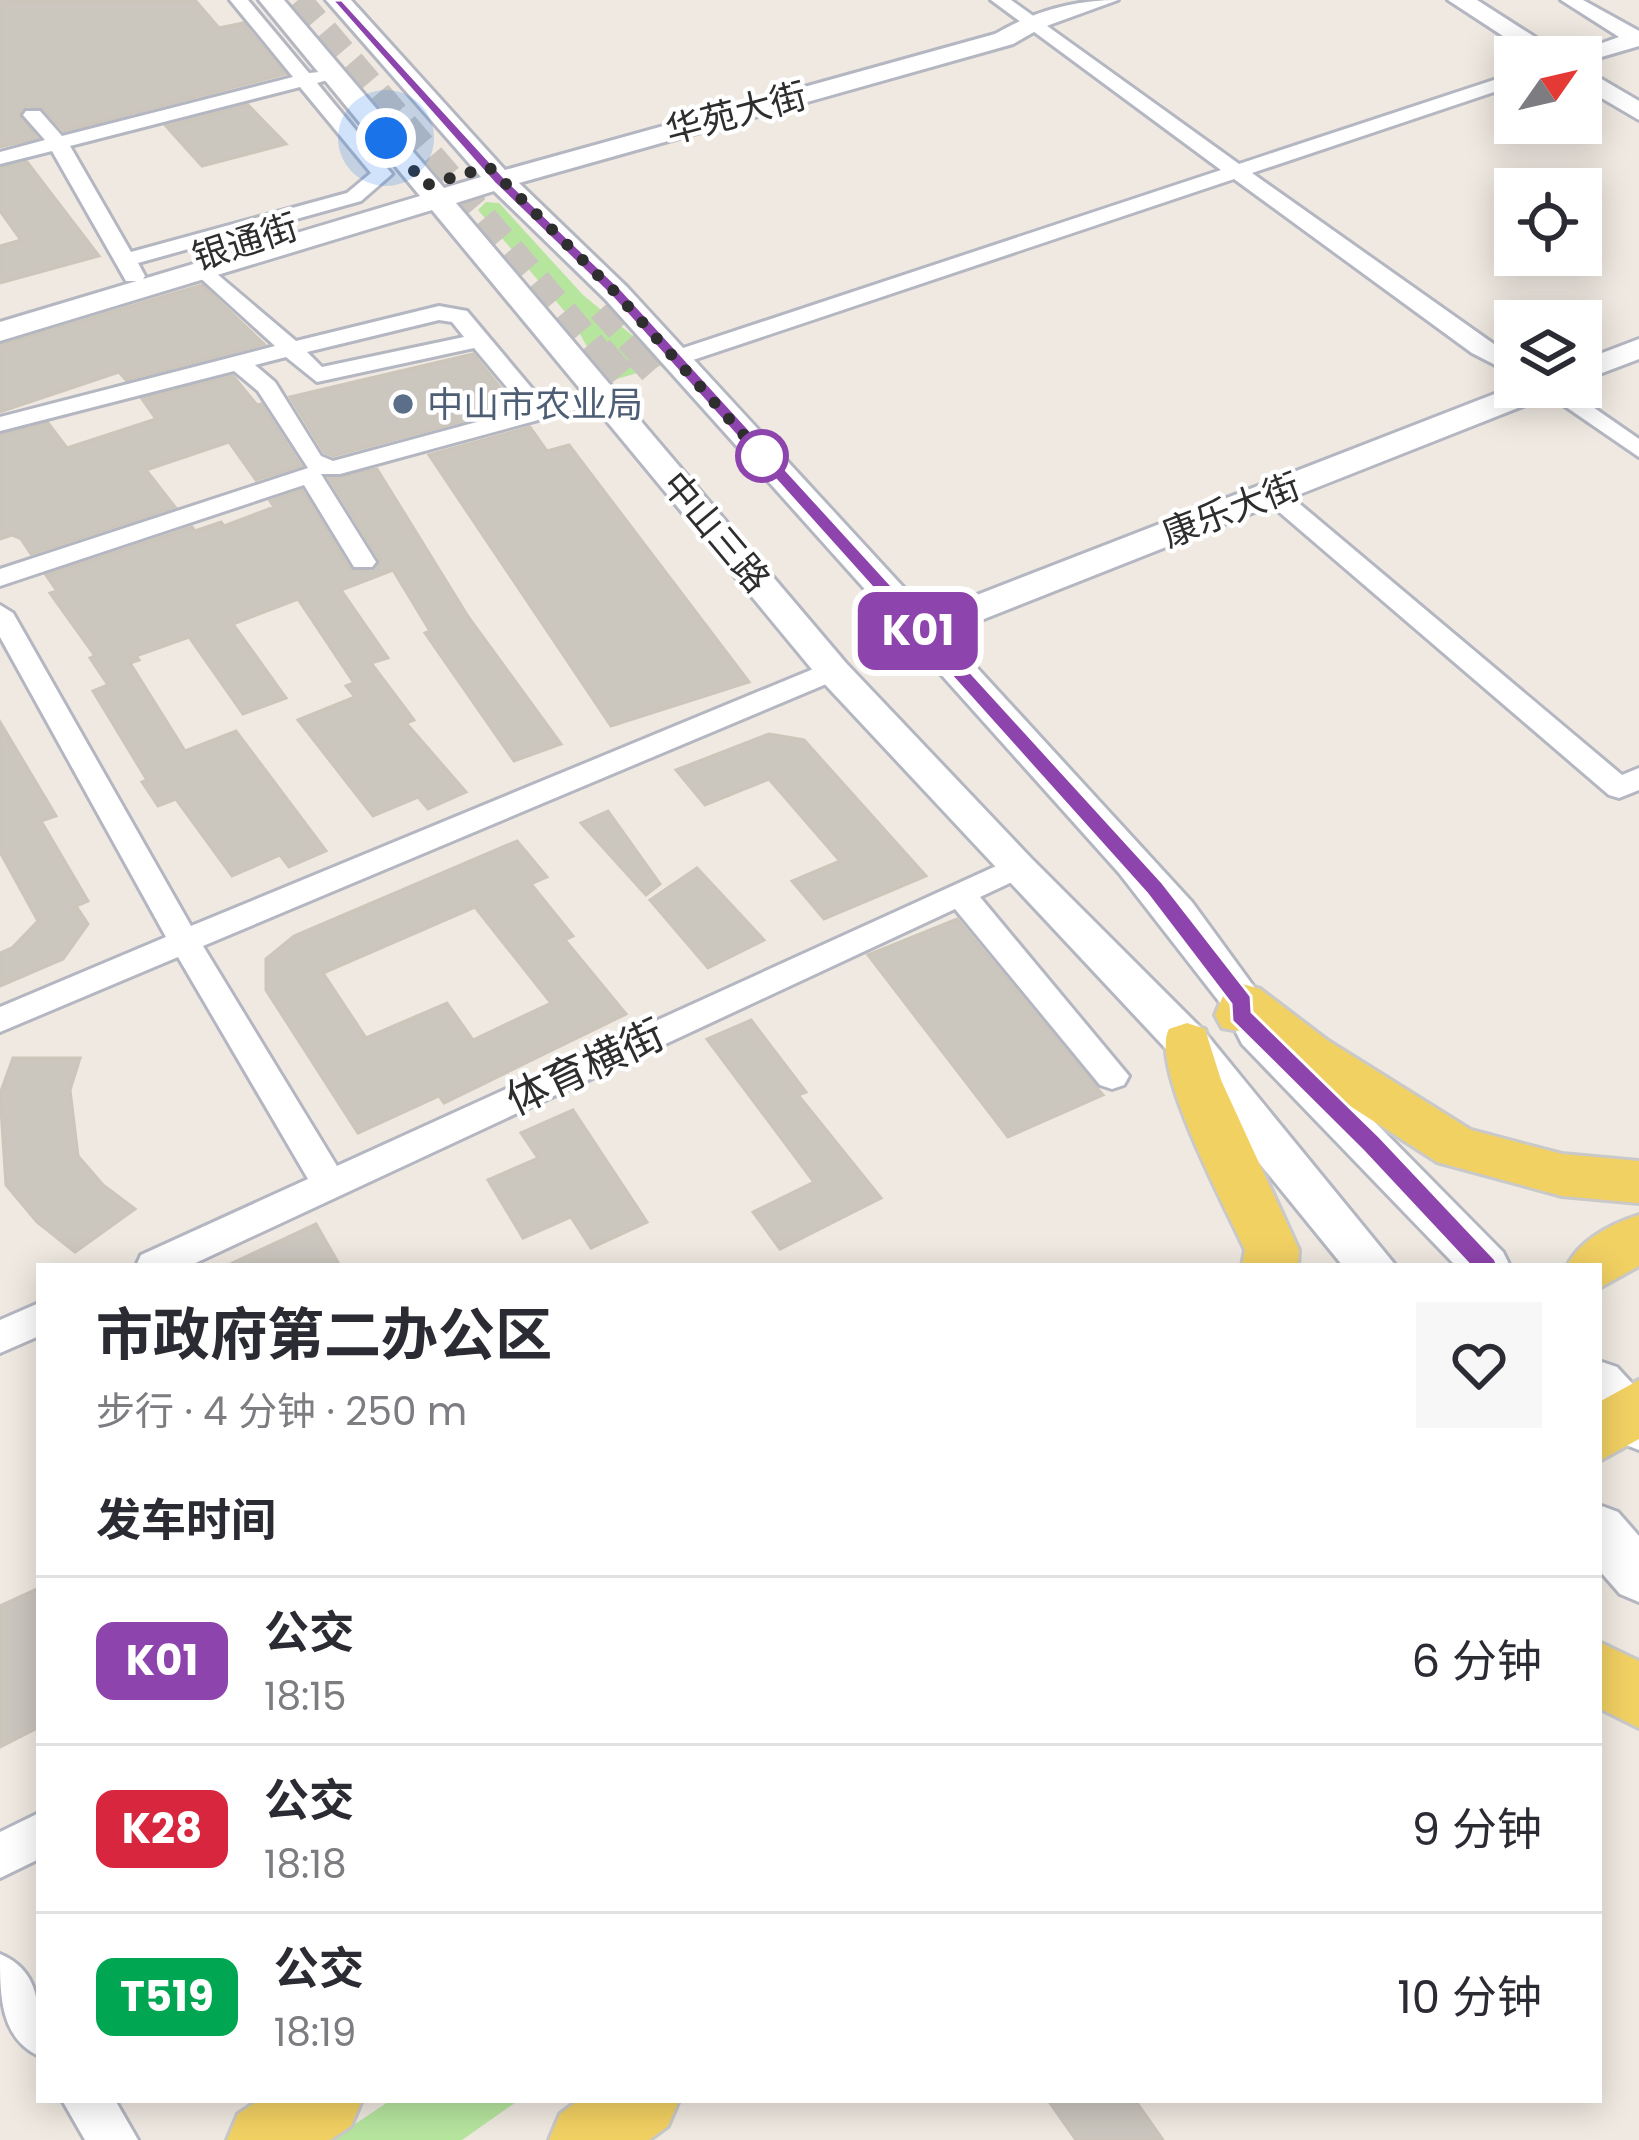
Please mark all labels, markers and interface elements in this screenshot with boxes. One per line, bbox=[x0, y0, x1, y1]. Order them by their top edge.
north arrow bbox=[1494, 36, 1602, 144]
map controls bbox=[1494, 36, 1602, 408]
street label: 华苑大街 bbox=[660, 70, 812, 156]
your location bbox=[356, 108, 416, 168]
button: locate bbox=[1494, 168, 1602, 276]
street label: 银通街 bbox=[186, 201, 304, 283]
button: layers bbox=[1494, 300, 1602, 408]
place label: 中山市农业局 bbox=[427, 379, 643, 430]
marker: 中山市农业局 bbox=[390, 391, 416, 417]
unlabelled marker bbox=[737, 431, 787, 481]
street label: 中山三路 bbox=[650, 460, 782, 604]
street label: 康乐大街 bbox=[1155, 460, 1307, 560]
line badge: K01 bbox=[849, 592, 987, 670]
text: K01 bbox=[882, 601, 954, 660]
street label: 体育横街 bbox=[496, 1005, 674, 1129]
text: 市政府第二办公区 bbox=[96, 1295, 552, 1375]
button: heart bbox=[1416, 1302, 1542, 1428]
text: 步行 · 4 分钟 · 250 m bbox=[96, 1384, 467, 1439]
text: 发车时间 bbox=[96, 1489, 276, 1552]
text: 公交 bbox=[264, 1601, 354, 1664]
text: 6 分钟 bbox=[1411, 1630, 1542, 1693]
text: K01 bbox=[126, 1631, 198, 1690]
text: 18:15 bbox=[264, 1669, 346, 1724]
text: 公交 bbox=[264, 1769, 354, 1832]
text: 9 分钟 bbox=[1412, 1798, 1542, 1861]
text: K28 bbox=[122, 1799, 202, 1858]
text: 18:18 bbox=[264, 1837, 347, 1892]
text: 公交 bbox=[274, 1937, 364, 2000]
text: 10 分钟 bbox=[1397, 1966, 1542, 2029]
text: T519 bbox=[120, 1967, 214, 2026]
text: 18:19 bbox=[274, 2005, 356, 2060]

